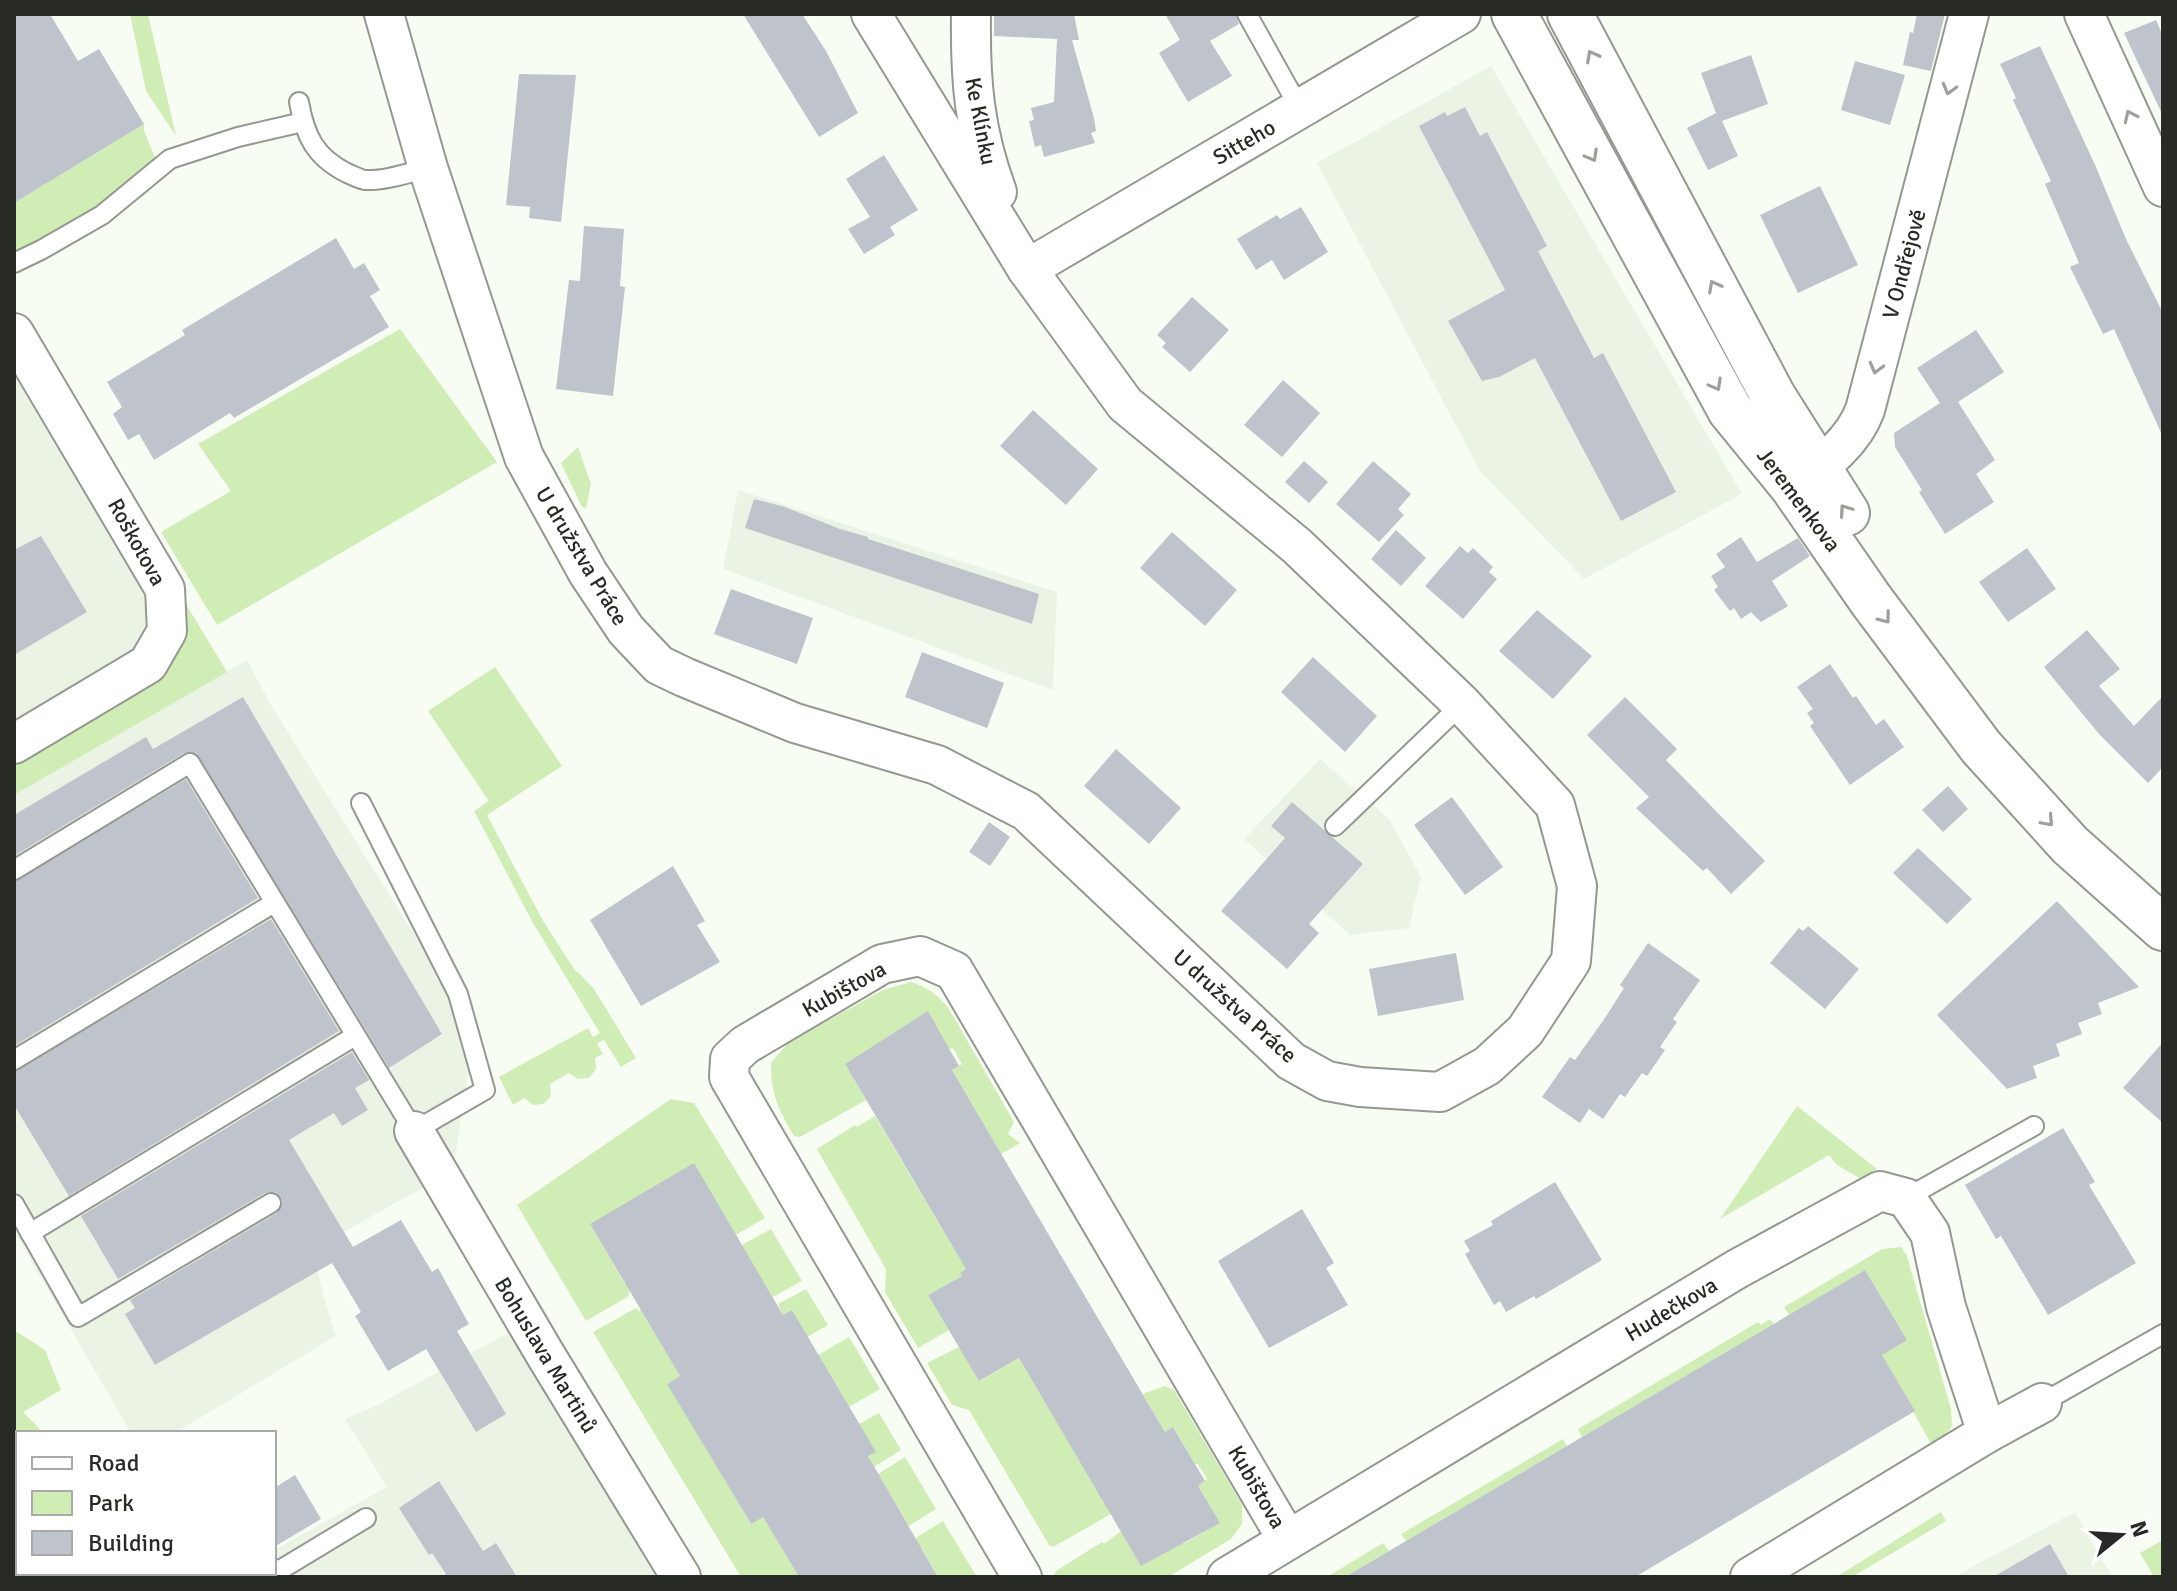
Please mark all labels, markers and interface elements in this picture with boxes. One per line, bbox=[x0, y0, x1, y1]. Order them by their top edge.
one-way arrow bbox=[1586, 51, 1602, 65]
street label: Ke Klínku bbox=[959, 75, 1003, 167]
one-way arrow bbox=[1942, 82, 1959, 96]
one-way arrow bbox=[2124, 110, 2140, 124]
street label: Sitteho bbox=[1208, 113, 1280, 171]
one-way arrow bbox=[1582, 148, 1597, 163]
street label: V Ondřejově bbox=[1876, 206, 1932, 322]
one-way arrow bbox=[1709, 280, 1724, 294]
one-way arrow bbox=[1869, 361, 1886, 375]
one-way arrow bbox=[1706, 376, 1722, 390]
street label: Jeremenkova bbox=[1751, 443, 1847, 557]
street label: U družstva Práce bbox=[530, 482, 634, 630]
street label: Roškotova bbox=[102, 494, 172, 590]
one-way arrow bbox=[1840, 505, 1855, 519]
one-way arrow bbox=[1876, 610, 1890, 624]
one-way arrow bbox=[2039, 812, 2053, 826]
street label: U družstva Práce bbox=[1168, 943, 1302, 1069]
street label: Kubištova bbox=[797, 955, 891, 1023]
street label: Hudečkova bbox=[1620, 1271, 1722, 1347]
street label: Bohuslava Martinů bbox=[489, 1272, 603, 1438]
legend bbox=[16, 1431, 276, 1575]
street label: Kubištova bbox=[1222, 1441, 1292, 1533]
text: Road bbox=[88, 1448, 139, 1478]
text: Park bbox=[88, 1488, 134, 1518]
north arrow bbox=[2081, 1495, 2161, 1575]
text: N bbox=[2124, 1518, 2155, 1540]
text: Building bbox=[88, 1528, 174, 1558]

